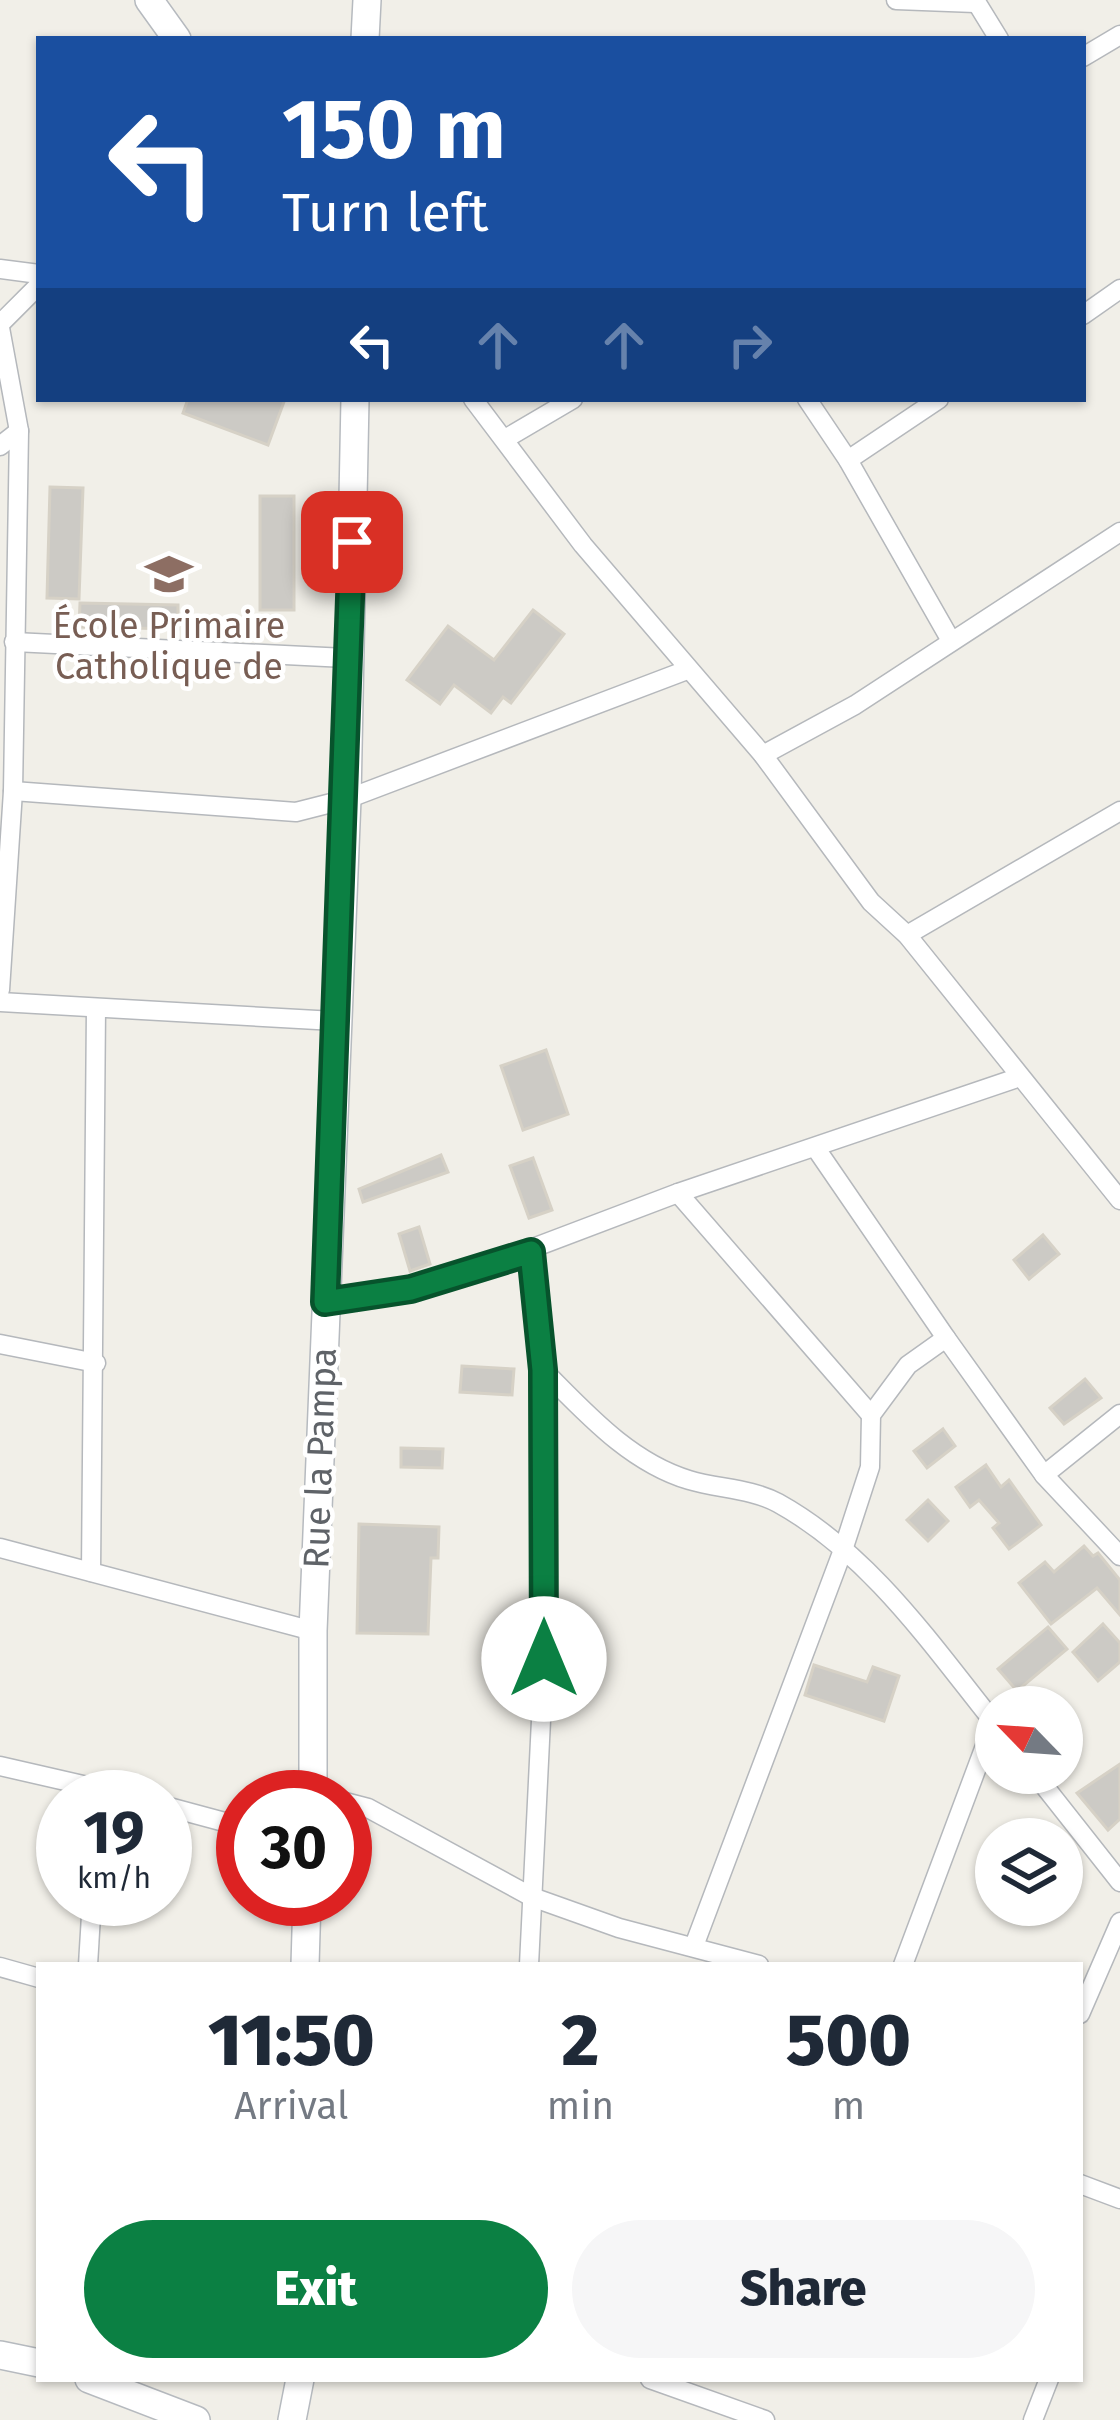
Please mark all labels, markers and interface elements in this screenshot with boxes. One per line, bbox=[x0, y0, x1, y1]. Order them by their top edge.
text: 150 m bbox=[282, 79, 506, 180]
icon: left bbox=[84, 84, 240, 240]
text: Turn left bbox=[282, 181, 489, 245]
icon: left bbox=[339, 312, 405, 378]
icon: ahead bbox=[465, 312, 531, 378]
icon: ahead bbox=[591, 312, 657, 378]
icon: right bbox=[717, 312, 783, 378]
pin bbox=[301, 491, 403, 593]
icon: arrive bbox=[319, 509, 385, 575]
school or university icon: École Primaire Catholique de bbox=[144, 549, 194, 599]
place label: École Primaire Catholique de bbox=[53, 603, 285, 689]
street label: Rue la Pampa bbox=[294, 1347, 346, 1569]
position arrow bbox=[481, 1596, 607, 1722]
north arrow bbox=[975, 1686, 1083, 1794]
map controls bbox=[975, 1686, 1083, 1926]
speed limit sign: 30 bbox=[216, 1770, 372, 1926]
text: 19 bbox=[83, 1797, 145, 1869]
button: layers bbox=[975, 1818, 1083, 1926]
text: km/h bbox=[77, 1860, 151, 1896]
text: 11:50 bbox=[208, 1998, 375, 2084]
text: 2 bbox=[562, 1998, 599, 2084]
text: 500 bbox=[786, 1998, 911, 2084]
text: Arrival bbox=[234, 2083, 349, 2129]
text: min bbox=[547, 2083, 614, 2129]
text: m bbox=[832, 2083, 865, 2129]
button: Exit bbox=[84, 2220, 548, 2358]
button: Share bbox=[572, 2220, 1035, 2358]

